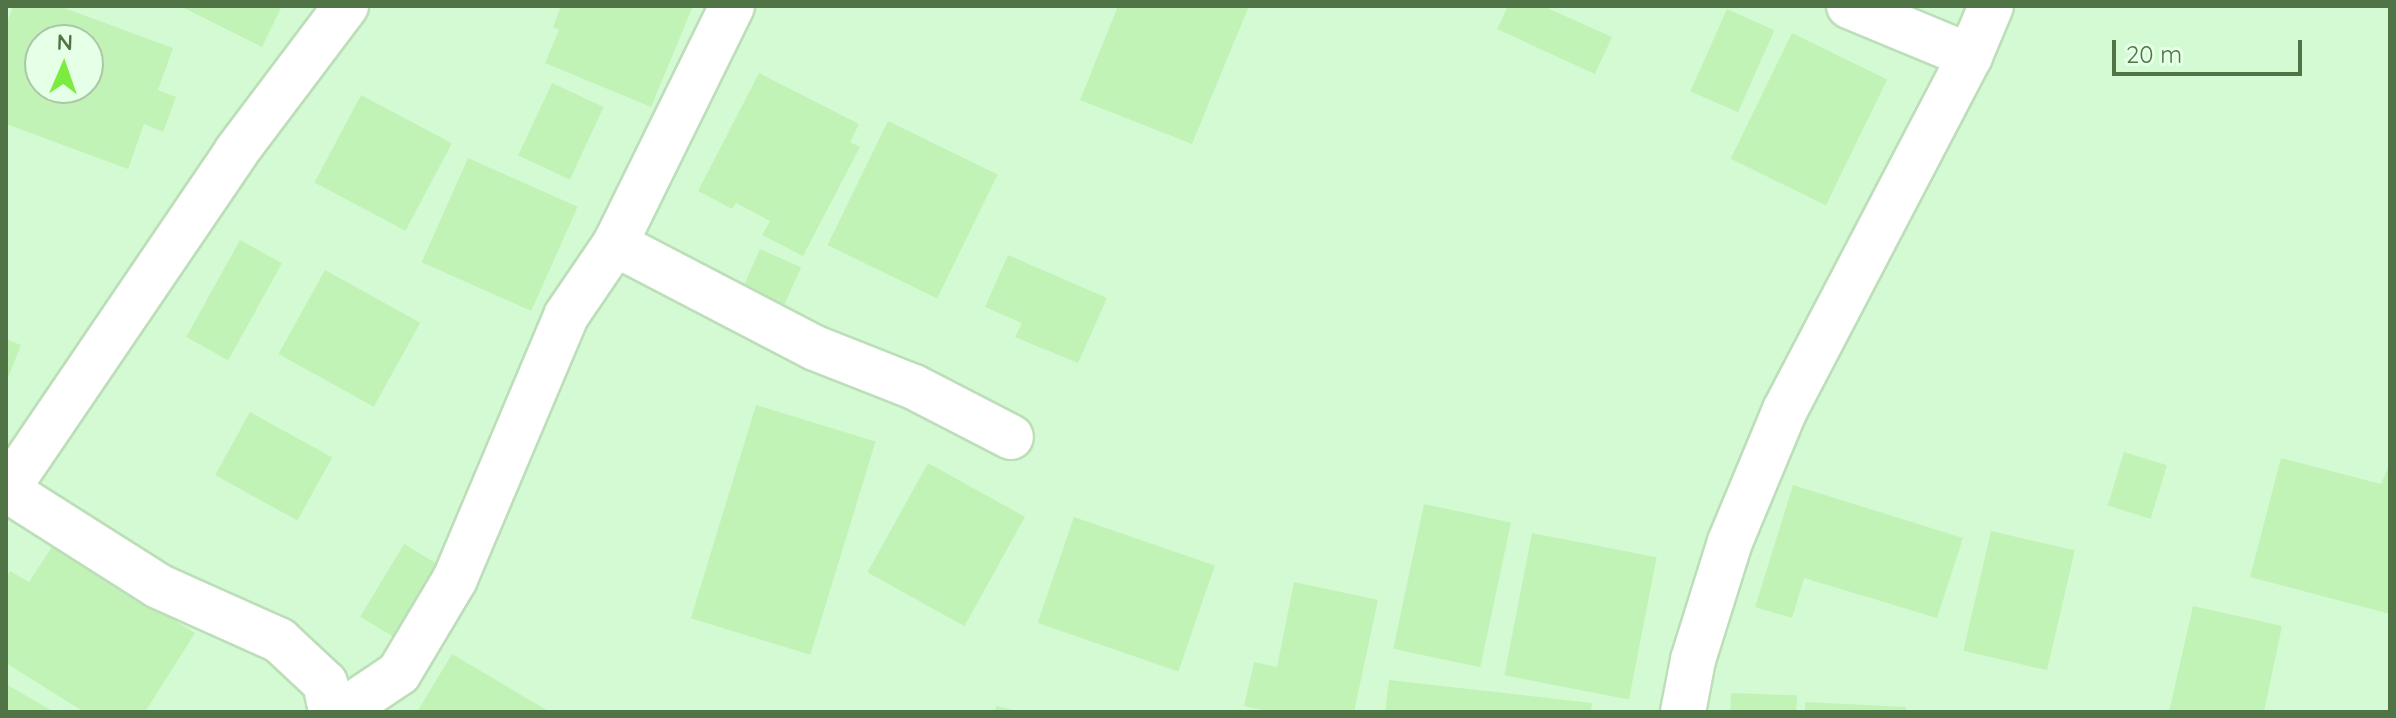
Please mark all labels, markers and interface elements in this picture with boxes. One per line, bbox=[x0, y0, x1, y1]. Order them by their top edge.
north arrow bbox=[24, 24, 104, 104]
scale bar bbox=[2116, 24, 2306, 74]
text: N bbox=[56, 28, 73, 56]
text: 20 m bbox=[2126, 39, 2182, 69]

